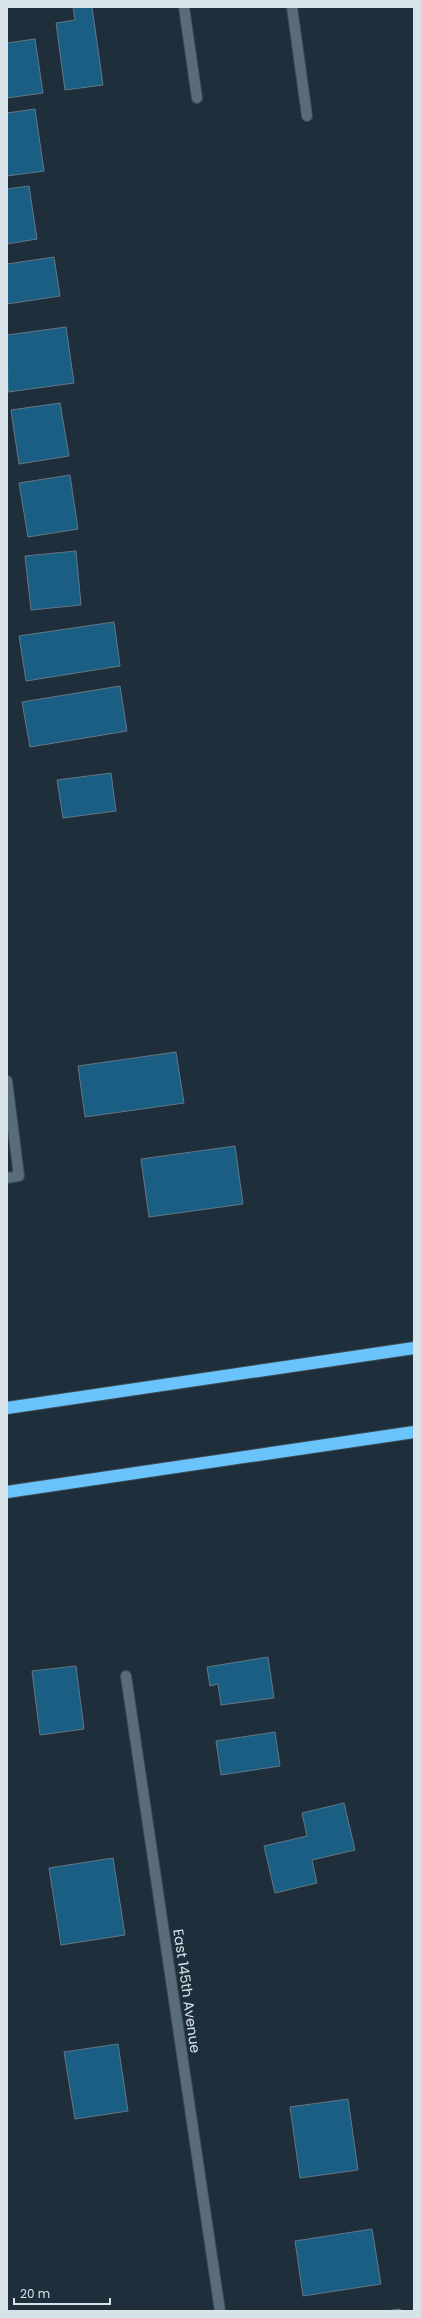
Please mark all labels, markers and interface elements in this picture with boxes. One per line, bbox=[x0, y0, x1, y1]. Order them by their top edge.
street label: East 145th Avenue bbox=[168, 1928, 206, 2055]
scale bar bbox=[14, 2280, 110, 2306]
text: 20 m bbox=[20, 2285, 50, 2302]

